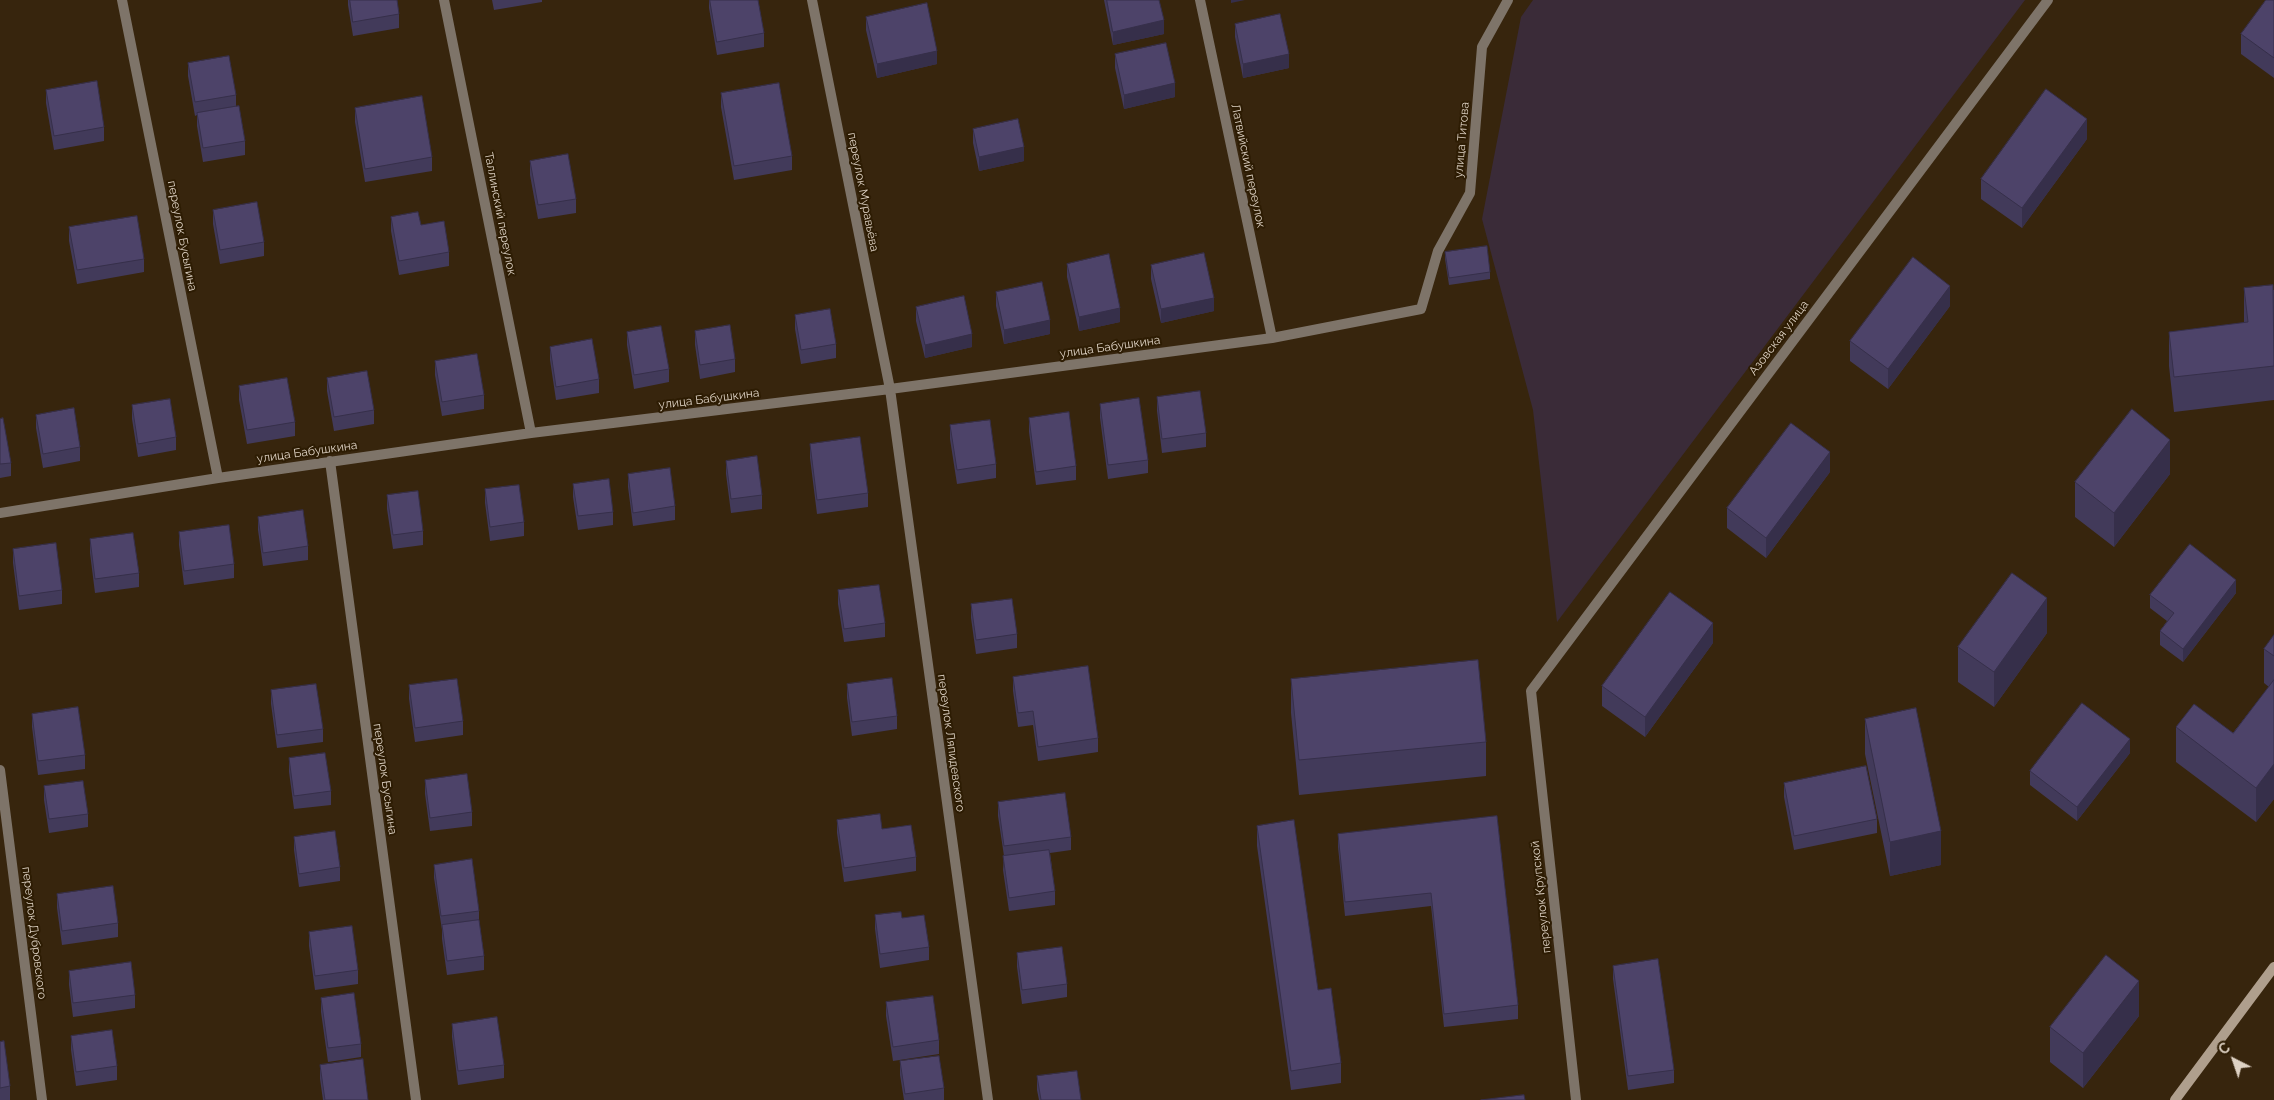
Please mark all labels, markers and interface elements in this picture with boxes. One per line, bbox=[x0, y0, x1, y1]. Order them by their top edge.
street label: улица Титова bbox=[1452, 101, 1472, 179]
street label: Латвийский переулок bbox=[1228, 103, 1268, 229]
street label: переулок Муравьёва bbox=[844, 131, 882, 253]
street label: Таллинский переулок bbox=[481, 151, 519, 277]
street label: переулок Бусыгина bbox=[164, 180, 200, 292]
street label: Азовская улица bbox=[1746, 298, 1812, 378]
street label: улица Бабушкина bbox=[1059, 333, 1161, 361]
street label: улица Бабушкина bbox=[658, 386, 760, 412]
street label: улица Бабушкина bbox=[256, 438, 358, 466]
street label: переулок Ляпидевского bbox=[934, 673, 968, 813]
street label: переулок Бусыгина bbox=[370, 722, 400, 836]
street label: переулок Крупской bbox=[1528, 840, 1554, 954]
street label: переулок Дубровского bbox=[19, 866, 49, 1000]
north arrow bbox=[2209, 1035, 2259, 1085]
text: С bbox=[2215, 1039, 2233, 1058]

